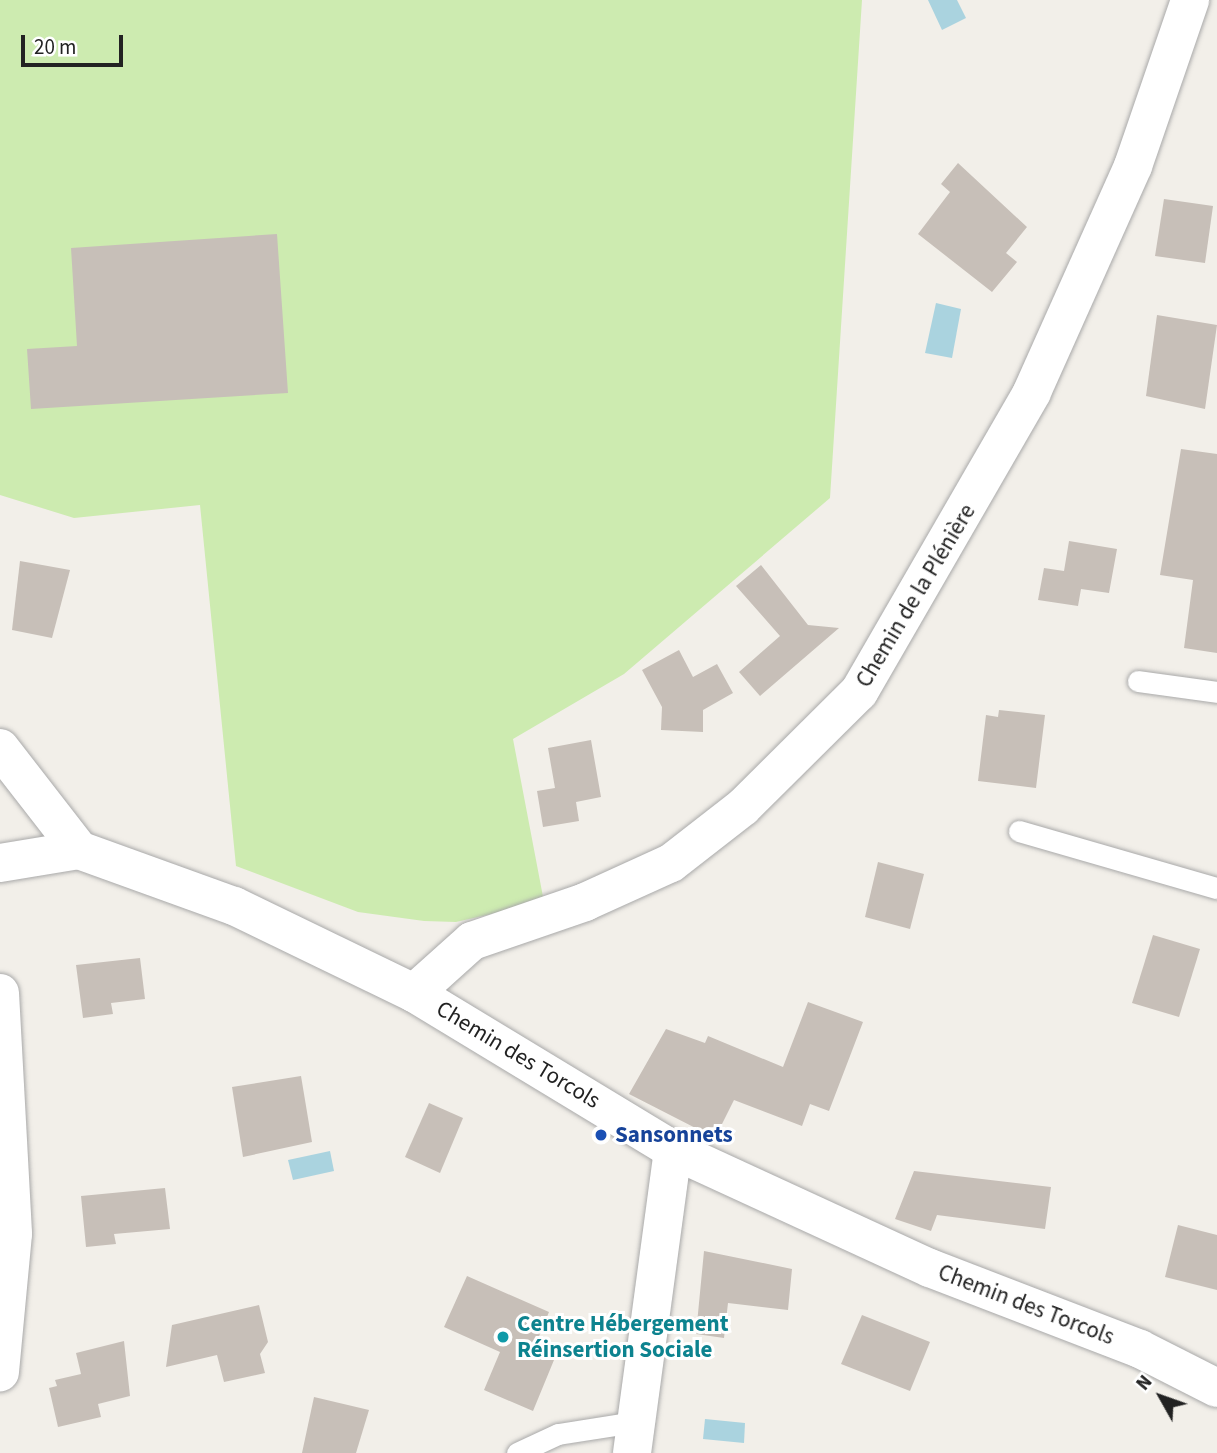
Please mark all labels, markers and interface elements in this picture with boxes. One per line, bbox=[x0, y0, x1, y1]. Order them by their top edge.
scale bar bbox=[24, 21, 126, 65]
text: 20 m bbox=[34, 32, 76, 62]
street label: Chemin de la Plénière bbox=[850, 499, 982, 693]
street label: Chemin des Torcols bbox=[431, 995, 605, 1115]
place label: Sansonnets bbox=[615, 1121, 733, 1149]
marker: Sansonnets bbox=[593, 1127, 609, 1143]
street label: Chemin des Torcols bbox=[934, 1259, 1118, 1351]
place label: Centre Hébergement Réinsertion Sociale bbox=[517, 1310, 729, 1364]
marker: Centre Hébergement Réinsertion Sociale bbox=[495, 1329, 511, 1345]
north arrow bbox=[1126, 1362, 1196, 1432]
text: N bbox=[1130, 1370, 1159, 1397]

